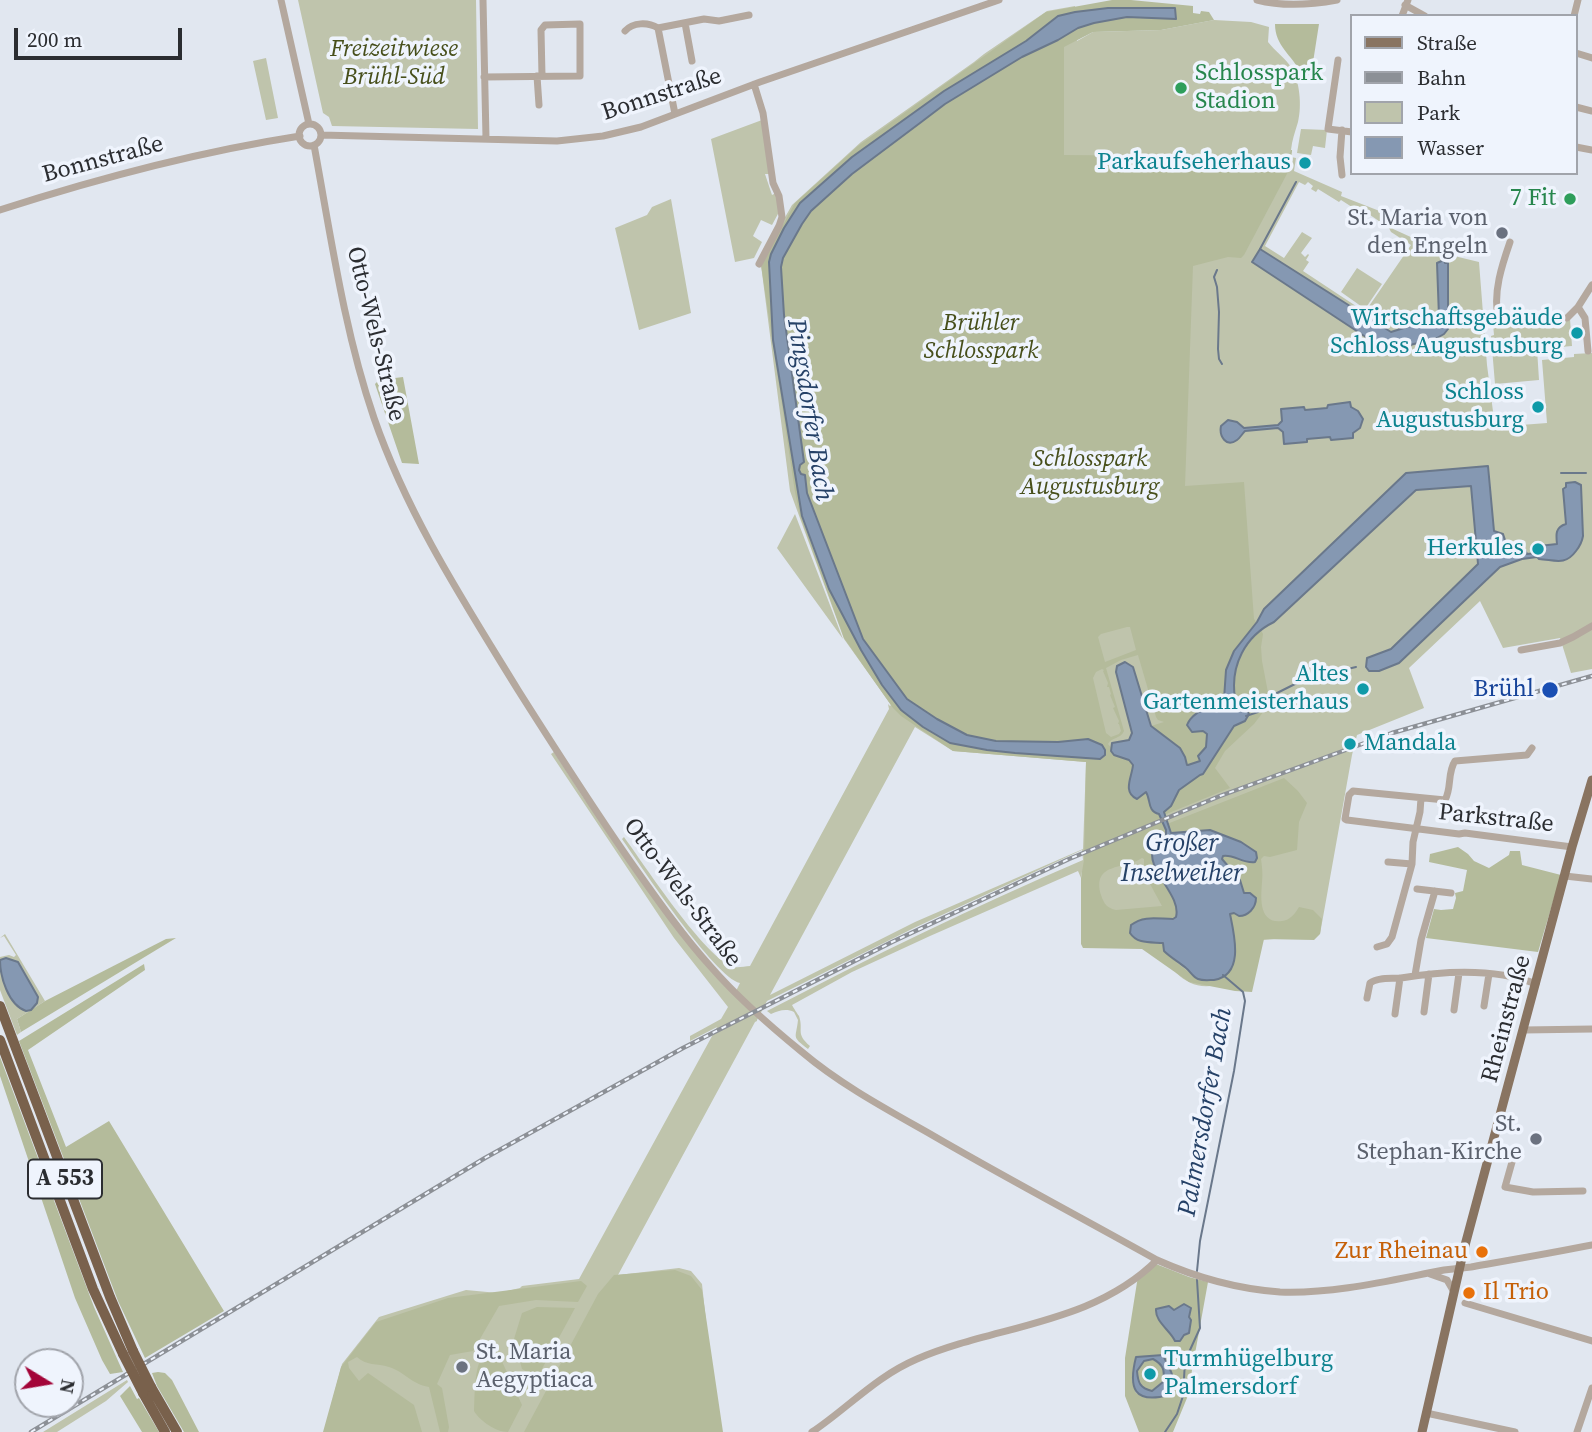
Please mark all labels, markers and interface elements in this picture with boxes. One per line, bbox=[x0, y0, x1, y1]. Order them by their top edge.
scale bar bbox=[18, 14, 186, 58]
legend bbox=[1350, 14, 1578, 175]
text: 200 m bbox=[27, 25, 82, 54]
text: Straße bbox=[1417, 28, 1477, 57]
park label: Freizeitwiese Brühl-Süd bbox=[330, 36, 458, 92]
place label: Schlosspark Stadion bbox=[1195, 60, 1323, 116]
street label: Bonnstraße bbox=[599, 62, 725, 128]
text: Bahn bbox=[1417, 63, 1466, 92]
marker: Schlosspark Stadion bbox=[1173, 80, 1189, 96]
text: Park bbox=[1417, 98, 1460, 127]
street label: Bonnstraße bbox=[39, 130, 167, 190]
text: Wasser bbox=[1417, 133, 1484, 162]
place label: Parkaufseherhaus bbox=[1097, 149, 1291, 177]
marker: Parkaufseherhaus bbox=[1297, 155, 1313, 171]
place label: 7 Fit bbox=[1510, 185, 1556, 213]
marker: 7 Fit bbox=[1562, 191, 1578, 207]
place label: St. Maria von den Engeln bbox=[1348, 205, 1488, 261]
marker: St. Maria von den Engeln bbox=[1494, 225, 1510, 241]
street label: Otto-Wels-Straße bbox=[339, 244, 411, 424]
place label: Wirtschaftsgebäude Schloss Augustusburg bbox=[1330, 305, 1563, 361]
park label: Brühler Schlosspark bbox=[924, 310, 1038, 366]
water label: Pingsdorfer Bach bbox=[779, 317, 839, 503]
marker: Wirtschaftsgebäude Schloss Augustusburg bbox=[1569, 325, 1585, 341]
place label: Schloss Augustusburg bbox=[1376, 379, 1524, 435]
marker: Schloss Augustusburg bbox=[1530, 399, 1546, 415]
park label: Schlosspark Augustusburg bbox=[1021, 446, 1159, 502]
place label: Herkules bbox=[1427, 535, 1524, 563]
marker: Herkules bbox=[1530, 541, 1546, 557]
place label: Altes Gartenmeisterhaus bbox=[1143, 661, 1349, 717]
place label: Brühl bbox=[1473, 676, 1534, 704]
marker: Brühl bbox=[1540, 680, 1560, 700]
marker: Altes Gartenmeisterhaus bbox=[1355, 681, 1371, 697]
place label: Mandala bbox=[1364, 730, 1457, 758]
marker: Mandala bbox=[1342, 736, 1358, 752]
street label: Parkstraße bbox=[1437, 799, 1555, 839]
street label: Otto-Wels-Straße bbox=[617, 813, 747, 973]
water label: Großer Inselweiher bbox=[1121, 828, 1243, 890]
street label: Rheinstraße bbox=[1476, 952, 1538, 1086]
water label: Palmersdorfer Bach bbox=[1172, 1005, 1240, 1219]
place label: St. Stephan-Kirche bbox=[1357, 1111, 1522, 1167]
marker: St. Stephan-Kirche bbox=[1528, 1131, 1544, 1147]
road number: A 553 bbox=[28, 1160, 102, 1198]
place label: Zur Rheinau bbox=[1335, 1238, 1468, 1266]
marker: Zur Rheinau bbox=[1474, 1244, 1490, 1260]
place label: Il Trio bbox=[1483, 1279, 1549, 1307]
marker: Il Trio bbox=[1461, 1285, 1477, 1301]
place label: St. Maria Aegyptiaca bbox=[476, 1339, 594, 1395]
place label: Turmhügelburg Palmersdorf bbox=[1164, 1346, 1333, 1402]
north arrow bbox=[14, 1348, 84, 1418]
marker: St. Maria Aegyptiaca bbox=[454, 1359, 470, 1375]
marker: Turmhügelburg Palmersdorf bbox=[1142, 1366, 1158, 1382]
text: N bbox=[54, 1377, 82, 1396]

